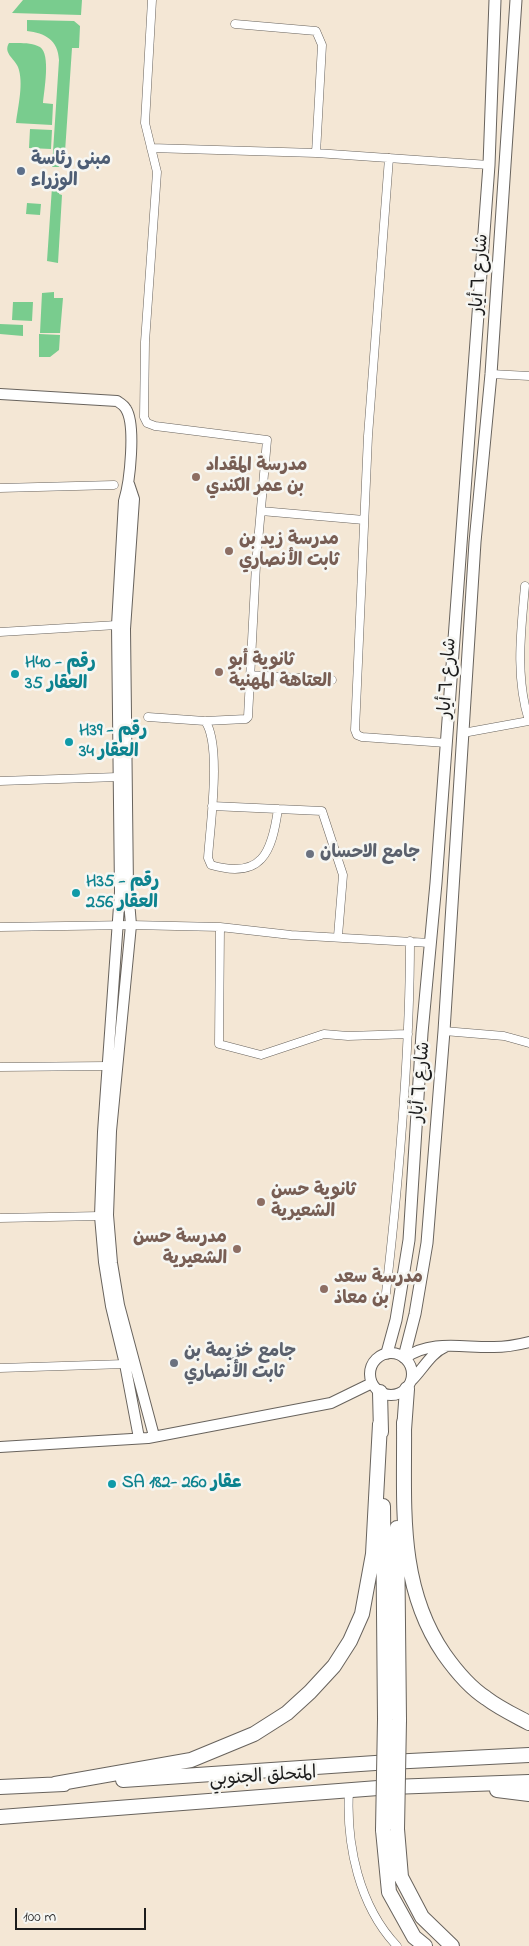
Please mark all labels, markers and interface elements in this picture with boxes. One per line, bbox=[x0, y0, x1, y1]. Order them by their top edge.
place label: مبنى رئاسة الوزراء bbox=[31, 150, 111, 192]
marker: مبنى رئاسة الوزراء bbox=[15, 165, 27, 177]
street label: شارع ٦ أيار bbox=[467, 233, 495, 315]
place label: مدرسة المقداد بن عمر الكندي bbox=[206, 456, 307, 498]
marker: مدرسة المقداد بن عمر الكندي bbox=[190, 471, 202, 483]
place label: مدرسة زيد بن ثابت الأنصاري bbox=[239, 530, 339, 572]
marker: مدرسة زيد بن ثابت الأنصاري bbox=[223, 545, 235, 557]
street label: شارع ٦ أيار bbox=[435, 637, 463, 719]
place label: ثانوية أبو العتاهة المهنية bbox=[229, 651, 332, 694]
place label: H40 - رقم العقار 35 bbox=[25, 653, 96, 696]
marker: ثانوية أبو العتاهة المهنية bbox=[213, 666, 225, 678]
marker: H40 - رقم العقار 35 bbox=[9, 668, 21, 680]
place label: H39 - رقم العقار 34 bbox=[79, 721, 147, 764]
marker: H39 - رقم العقار 34 bbox=[63, 736, 75, 748]
place label: جامع الاحسان bbox=[320, 843, 420, 865]
marker: جامع الاحسان bbox=[304, 848, 316, 860]
place label: H35 - رقم العقار 256 bbox=[86, 872, 159, 914]
marker: H35 - رقم العقار 256 bbox=[70, 887, 82, 899]
street label: شارع ٦ أيار bbox=[408, 1041, 436, 1123]
place label: ثانوية حسن الشعيرية bbox=[271, 1181, 356, 1224]
marker: ثانوية حسن الشعيرية bbox=[255, 1196, 267, 1208]
place label: مدرسة حسن الشعيرية bbox=[133, 1228, 227, 1270]
marker: مدرسة حسن الشعيرية bbox=[231, 1243, 243, 1255]
place label: مدرسة سعد بن معاذ bbox=[334, 1268, 423, 1310]
marker: مدرسة سعد بن معاذ bbox=[318, 1283, 330, 1295]
place label: جامع خزيمة بن ثابت الأنصاري bbox=[184, 1342, 296, 1385]
marker: جامع خزيمة بن ثابت الأنصاري bbox=[168, 1357, 180, 1369]
place label: SA 182- عقار 260 bbox=[122, 1473, 241, 1495]
marker: SA 182- عقار 260 bbox=[106, 1478, 118, 1490]
street label: المتحلق الجنوبي bbox=[209, 1763, 317, 1793]
scale bar bbox=[18, 1898, 149, 1930]
text: 100 m bbox=[23, 1906, 56, 1928]

